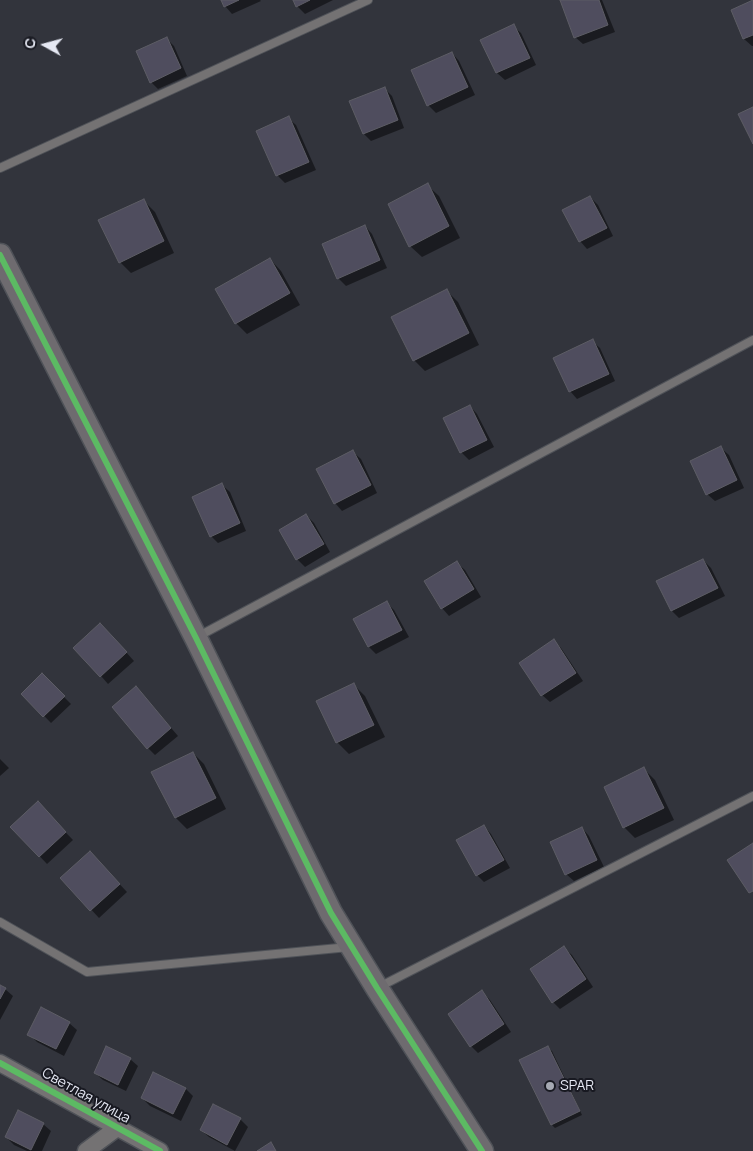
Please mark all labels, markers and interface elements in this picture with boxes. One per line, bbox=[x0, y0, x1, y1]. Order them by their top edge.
north arrow bbox=[20, 20, 70, 70]
text: С bbox=[20, 37, 40, 49]
street label: Светлая улица bbox=[39, 1065, 133, 1127]
place label: SPAR bbox=[560, 1078, 594, 1094]
marker: SPAR bbox=[544, 1080, 556, 1092]

